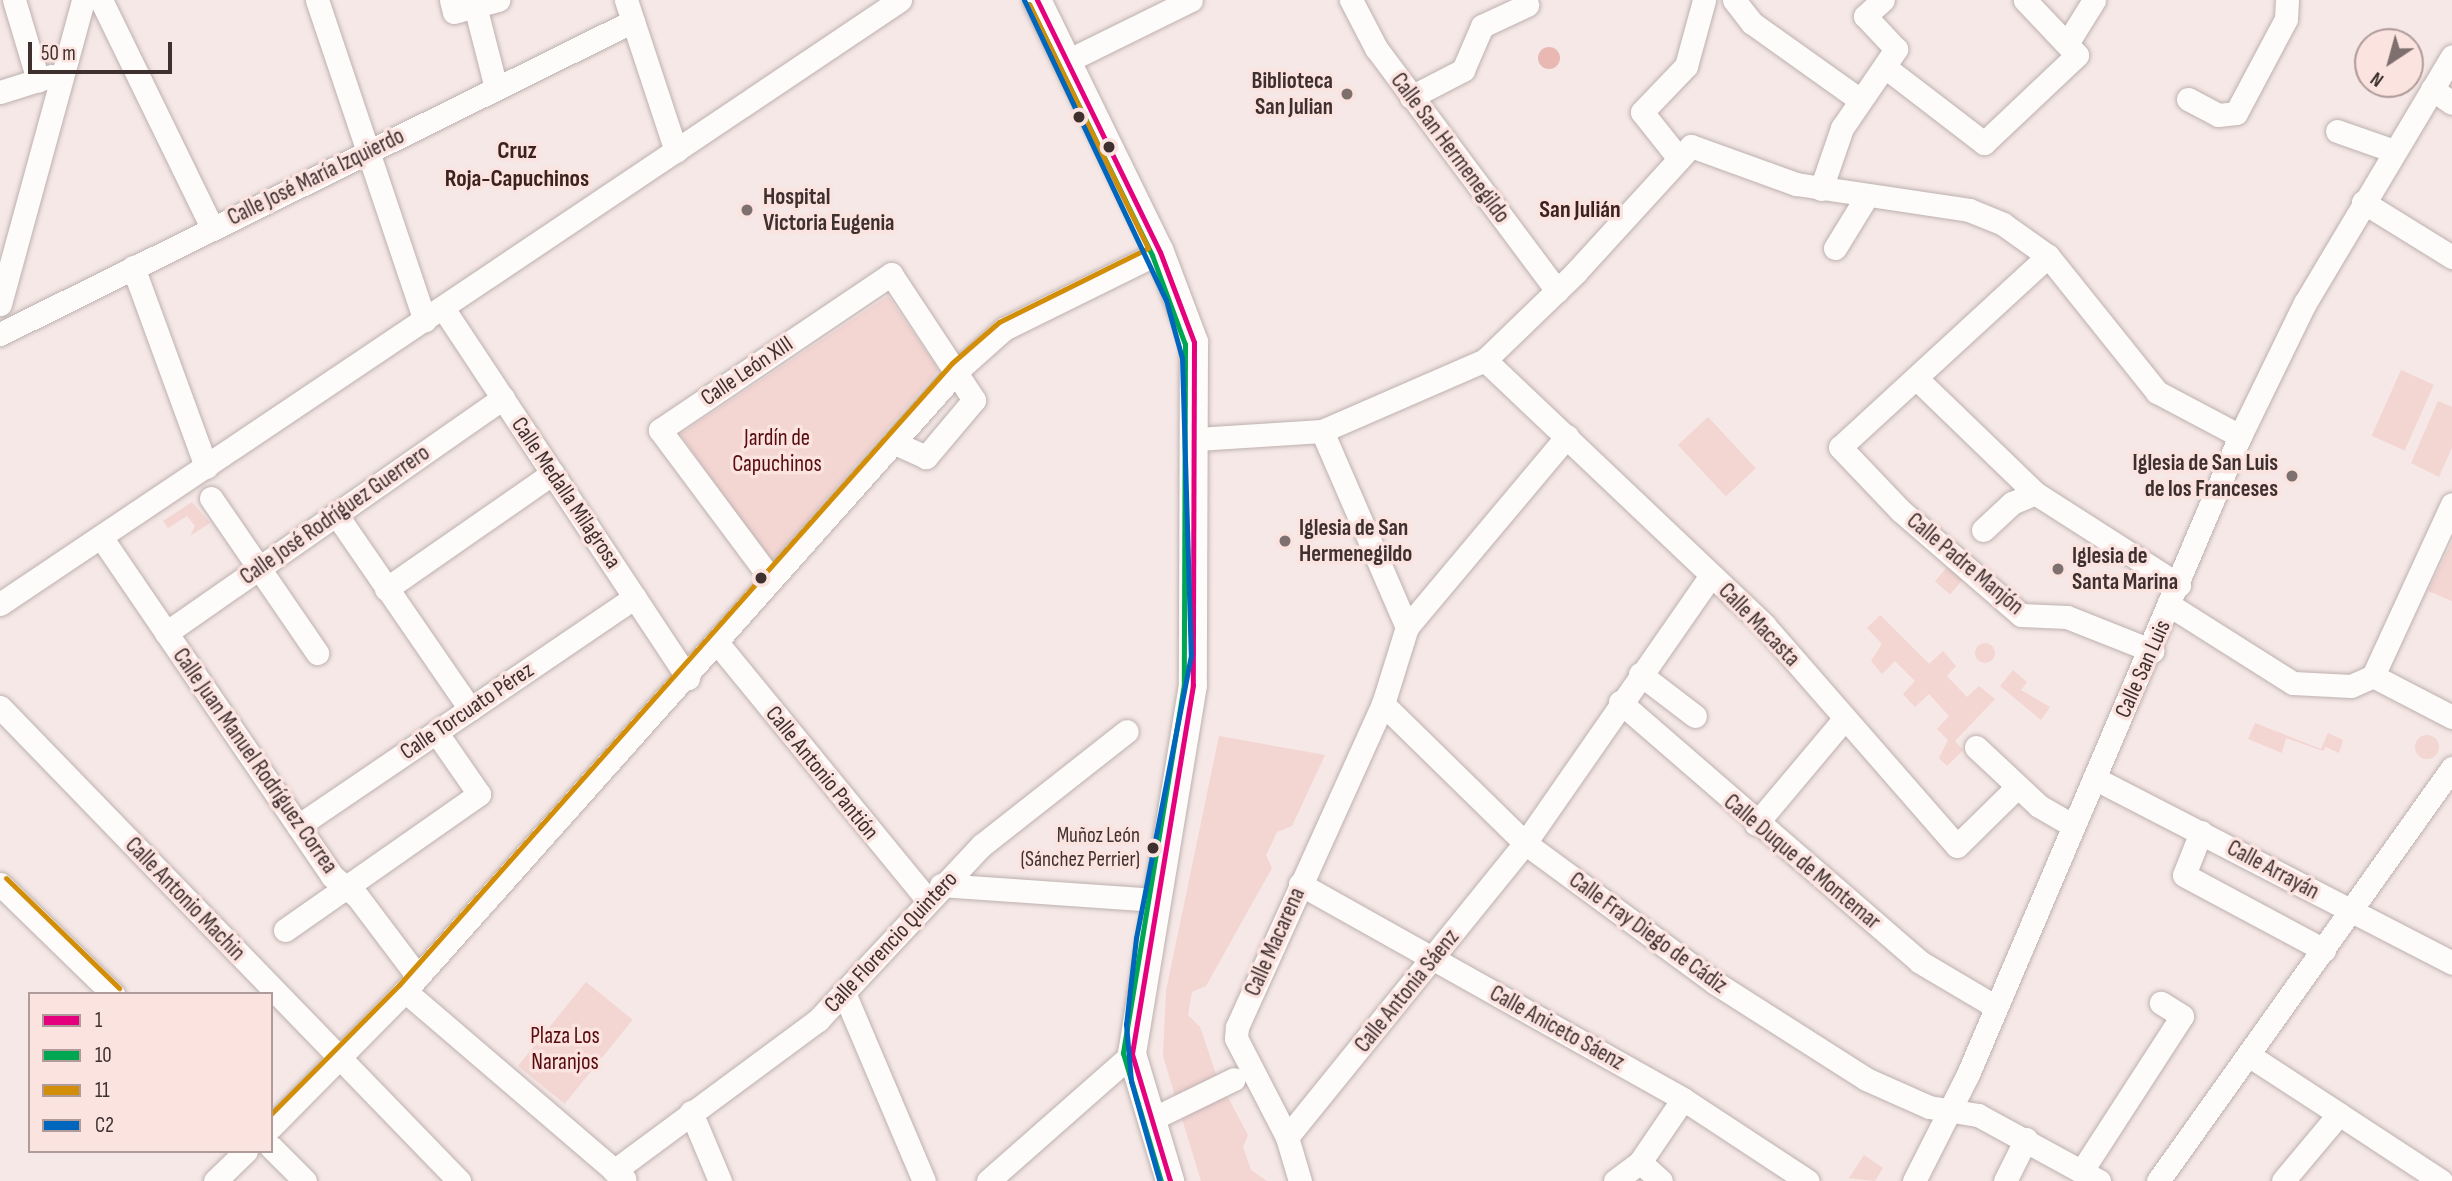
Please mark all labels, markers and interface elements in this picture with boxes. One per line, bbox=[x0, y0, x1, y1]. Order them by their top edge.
scale bar bbox=[32, 28, 175, 72]
north arrow bbox=[2354, 28, 2424, 98]
text: 50 m bbox=[41, 41, 76, 66]
text: N bbox=[2367, 66, 2388, 91]
place label: Biblioteca San Julian bbox=[1252, 67, 1333, 121]
street label: Calle San Hermenegildo bbox=[1385, 68, 1515, 228]
marker: Biblioteca San Julian bbox=[1339, 86, 1355, 102]
unlabelled marker bbox=[1072, 110, 1086, 124]
street label: Calle José María Izquierdo bbox=[223, 122, 409, 232]
district label: Cruz Roja-Capuchinos bbox=[445, 137, 589, 193]
unlabelled marker bbox=[1102, 140, 1116, 154]
place label: Hospital Victoria Eugenia bbox=[763, 183, 895, 237]
district label: San Julián bbox=[1539, 196, 1621, 224]
marker: Hospital Victoria Eugenia bbox=[737, 200, 757, 220]
street label: Calle León XIII bbox=[696, 330, 798, 412]
street label: Calle Medalla Milagrosa bbox=[505, 412, 627, 574]
park label: Jardín de Capuchinos bbox=[732, 424, 822, 478]
street label: Calle José Rodríguez Guerrero bbox=[235, 439, 435, 591]
place label: Iglesia de San Luis de los Franceses bbox=[2133, 449, 2278, 503]
marker: Iglesia de San Luis de los Franceses bbox=[2284, 468, 2300, 484]
street label: Calle Padre Manjón bbox=[1901, 507, 2029, 621]
place label: Iglesia de San Hermenegildo bbox=[1299, 514, 1412, 568]
marker: Iglesia de San Hermenegildo bbox=[1277, 533, 1293, 549]
place label: Iglesia de Santa Marina bbox=[2072, 542, 2178, 596]
marker: Iglesia de Santa Marina bbox=[2050, 561, 2066, 577]
unlabelled marker bbox=[754, 571, 768, 585]
street label: Calle Macasta bbox=[1712, 578, 1806, 672]
street label: Calle San Luis bbox=[2109, 616, 2177, 722]
street label: Calle Juan Manuel Rodríguez Correa bbox=[167, 643, 343, 879]
street label: Calle Torcuato Pérez bbox=[395, 656, 539, 766]
street label: Calle Antonio Pantión bbox=[760, 701, 884, 845]
street label: Calle Duque de Montemar bbox=[1718, 788, 1886, 936]
place label: Muñoz León (Sánchez Perrier) bbox=[1020, 823, 1140, 873]
street label: Calle Antonio Machin bbox=[119, 832, 251, 966]
street label: Calle Arrayán bbox=[2222, 834, 2324, 906]
marker: Muñoz León (Sánchez Perrier) bbox=[1146, 841, 1160, 855]
street label: Calle Florencio Quintero bbox=[819, 866, 963, 1018]
street label: Calle Fray Diego de Cádiz bbox=[1564, 866, 1732, 1000]
street label: Calle Macarena bbox=[1239, 884, 1311, 1000]
street label: Calle Antonia Sáenz bbox=[1349, 924, 1465, 1058]
street label: Calle Aniceto Sáenz bbox=[1485, 980, 1629, 1076]
legend bbox=[28, 992, 273, 1153]
text: 1 bbox=[95, 1008, 102, 1033]
park label: Plaza Los Naranjos bbox=[530, 1022, 600, 1076]
text: 10 bbox=[95, 1043, 112, 1068]
text: 11 bbox=[95, 1078, 110, 1103]
text: C2 bbox=[95, 1113, 114, 1138]

